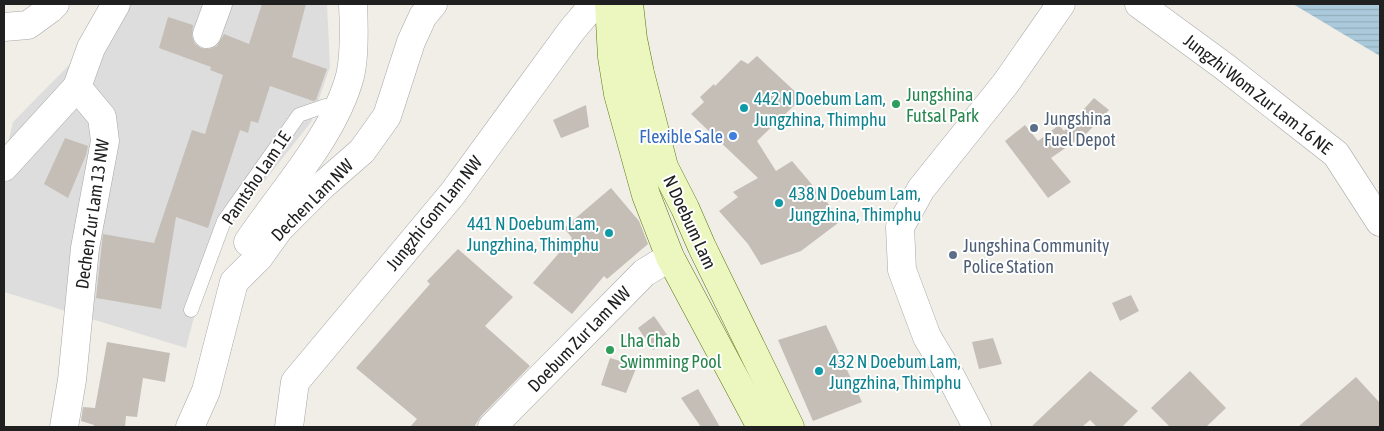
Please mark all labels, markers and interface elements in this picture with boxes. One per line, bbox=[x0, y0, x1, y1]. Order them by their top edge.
street label: Jungzhi Wom Zur Lam 16 NE bbox=[1180, 30, 1336, 159]
place label: Jungshina Futsal Park bbox=[906, 84, 979, 126]
place label: 442 N Doebum Lam, Jungzhina, Thimphu bbox=[754, 88, 886, 130]
marker: Jungshina Futsal Park bbox=[890, 98, 902, 110]
marker: 442 N Doebum Lam, Jungzhina, Thimphu bbox=[738, 102, 750, 114]
place label: Jungshina Fuel Depot bbox=[1044, 108, 1116, 150]
marker: Jungshina Fuel Depot bbox=[1028, 122, 1040, 134]
place label: Flexible Sale bbox=[639, 126, 723, 147]
street label: Pamtsho Lam 1E bbox=[217, 127, 295, 229]
marker: Flexible Sale bbox=[727, 130, 739, 142]
street label: Dechen Zur Lam 13 NW bbox=[71, 138, 113, 290]
street label: Jungzhi Gom Lam NW bbox=[382, 152, 486, 274]
street label: Dechen Lam NW bbox=[267, 155, 357, 245]
street label: N Doebum Lam bbox=[659, 172, 721, 272]
place label: 438 N Doebum Lam, Jungzhina, Thimphu bbox=[789, 183, 921, 225]
marker: 438 N Doebum Lam, Jungzhina, Thimphu bbox=[773, 197, 785, 209]
place label: 441 N Doebum Lam, Jungzhina, Thimphu bbox=[467, 213, 599, 255]
marker: 441 N Doebum Lam, Jungzhina, Thimphu bbox=[603, 227, 615, 239]
place label: Jungshina Community Police Station bbox=[963, 235, 1109, 277]
marker: Jungshina Community Police Station bbox=[947, 249, 959, 261]
street label: Doebum Zur Lam NW bbox=[523, 282, 635, 396]
place label: Lha Chab Swimming Pool bbox=[620, 330, 722, 372]
marker: Lha Chab Swimming Pool bbox=[604, 344, 616, 356]
place label: 432 N Doebum Lam, Jungzhina, Thimphu bbox=[829, 351, 961, 393]
marker: 432 N Doebum Lam, Jungzhina, Thimphu bbox=[813, 365, 825, 377]

